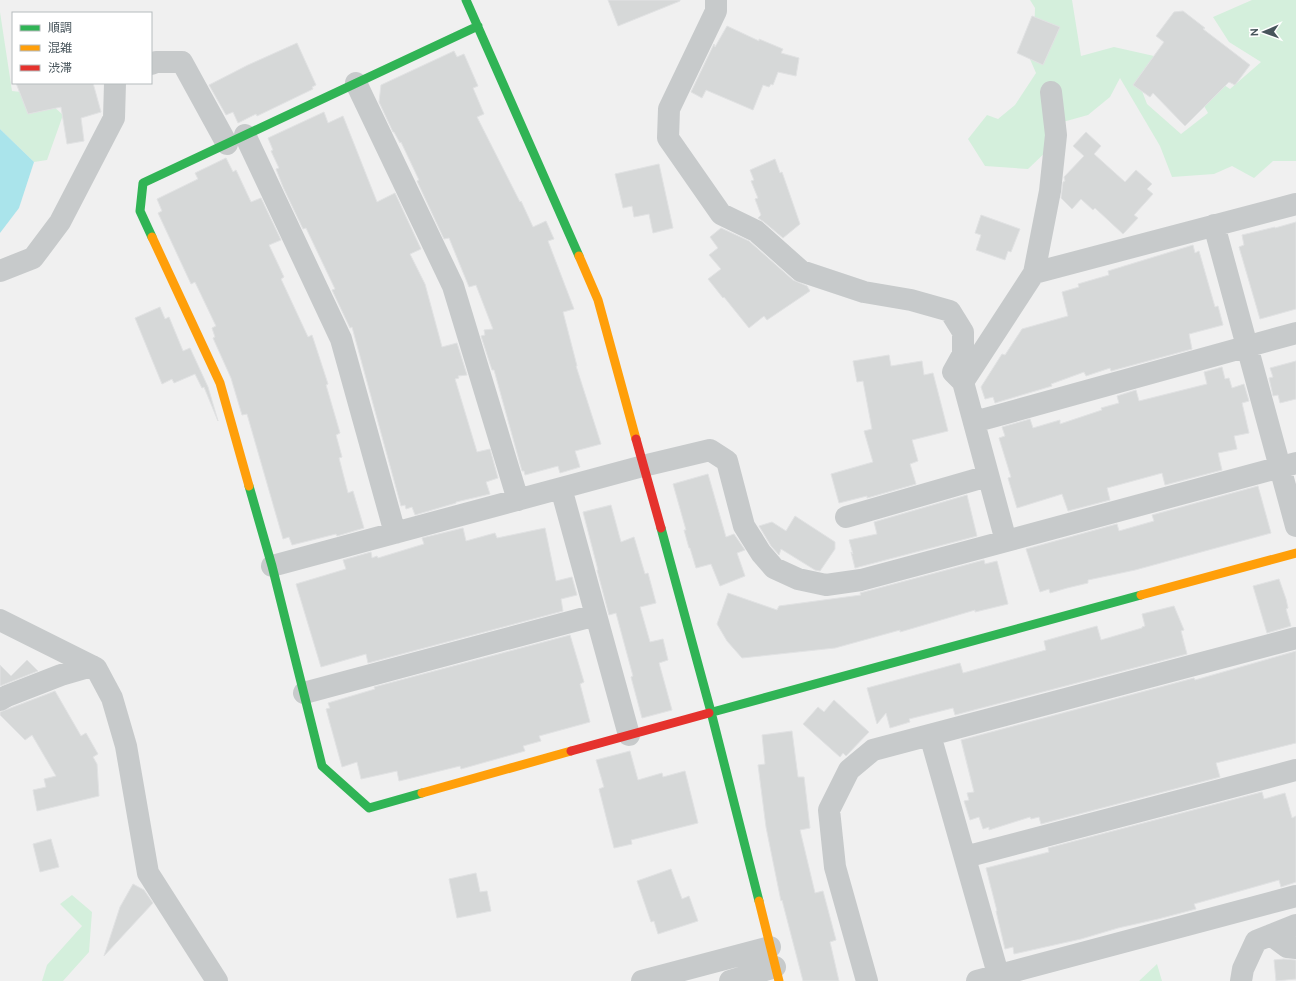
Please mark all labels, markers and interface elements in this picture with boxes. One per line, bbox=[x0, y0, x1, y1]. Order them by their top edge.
legend bbox=[12, 12, 152, 84]
north arrow bbox=[1244, 12, 1284, 52]
text: 順調 bbox=[48, 21, 72, 34]
text: N bbox=[1248, 28, 1260, 37]
text: 混雑 bbox=[48, 41, 72, 54]
text: 渋滞 bbox=[48, 61, 72, 74]

